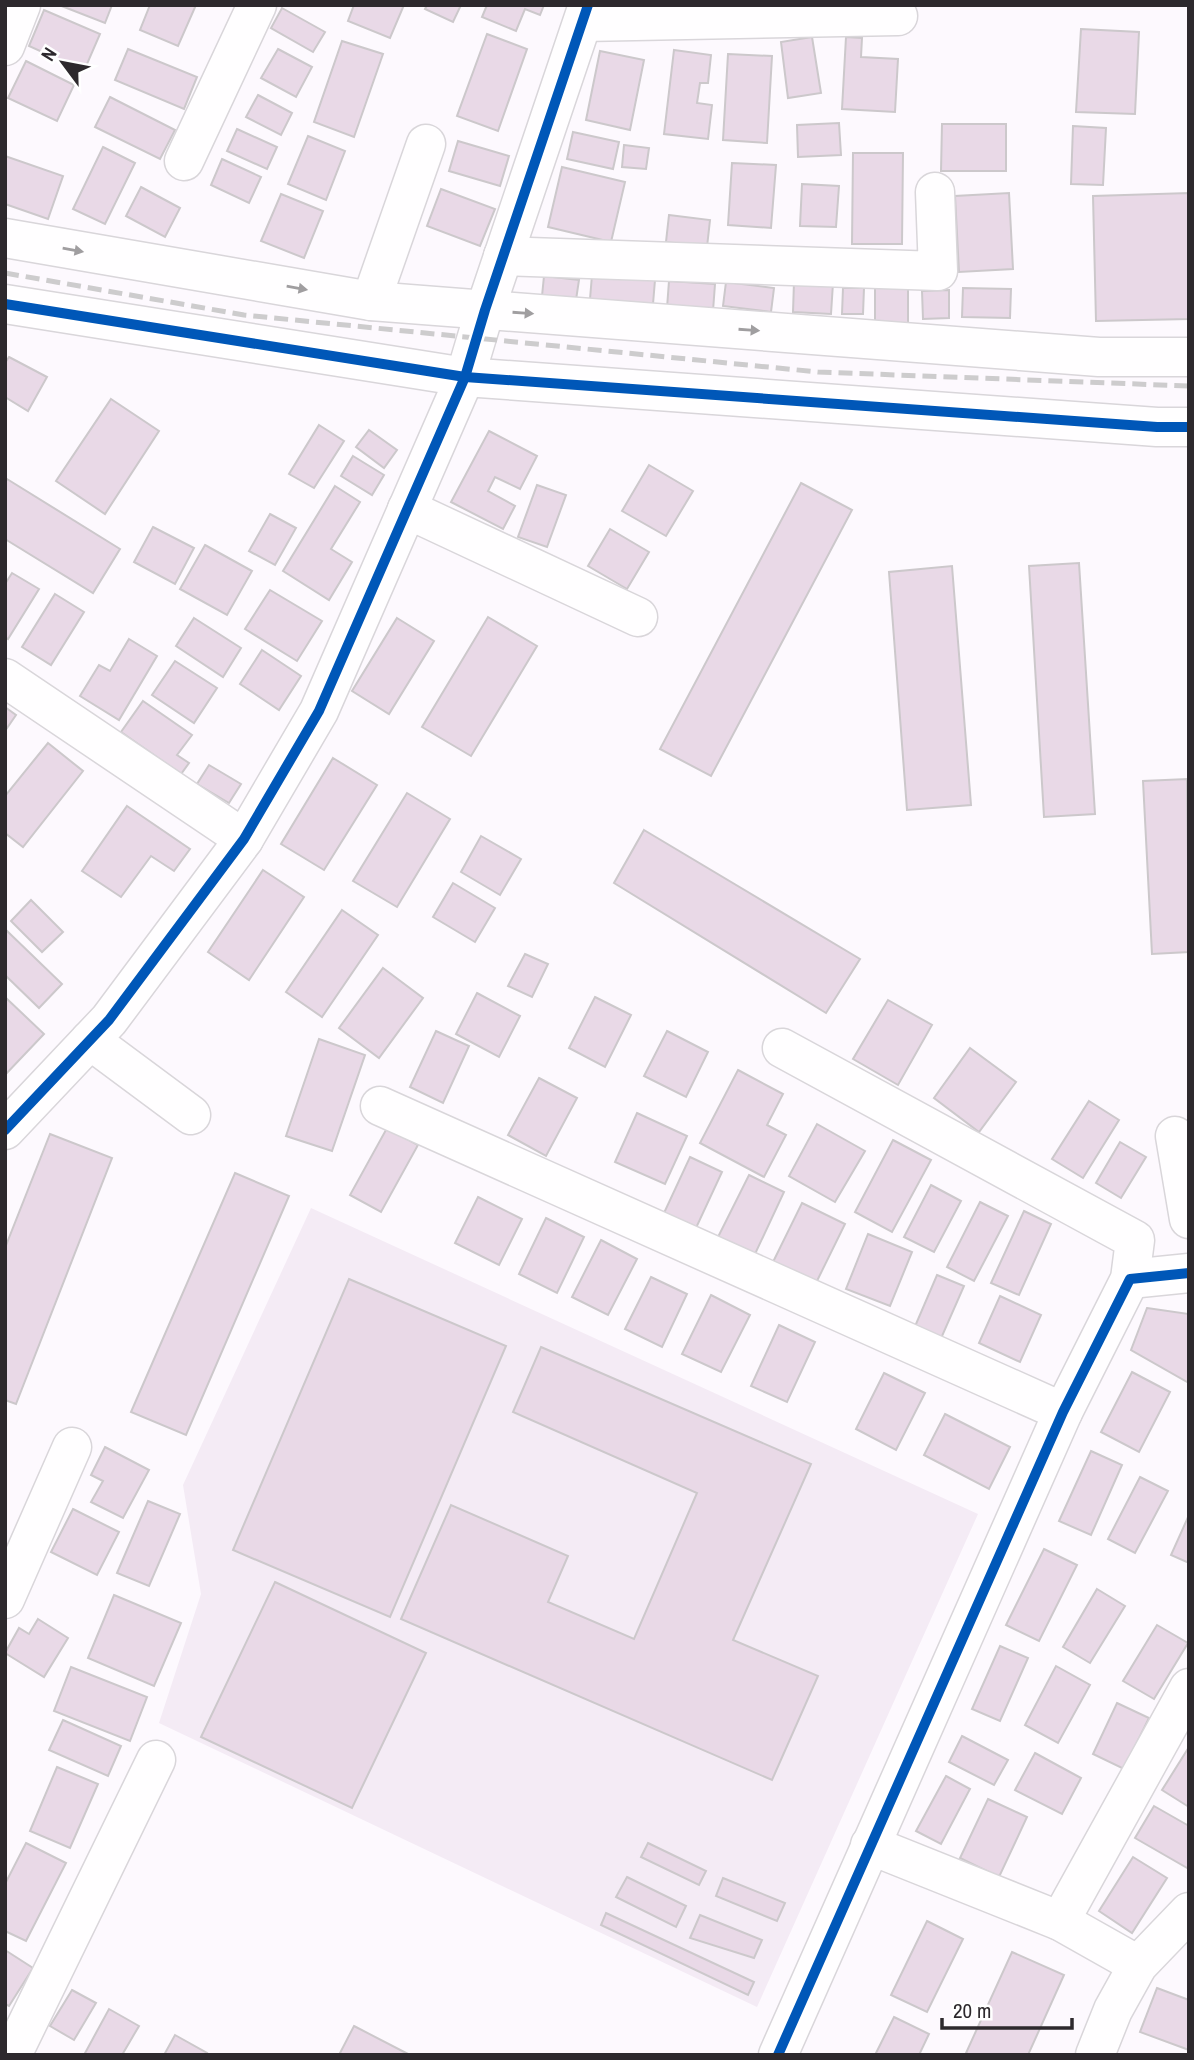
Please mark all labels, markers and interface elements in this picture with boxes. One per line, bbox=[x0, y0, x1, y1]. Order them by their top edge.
north arrow bbox=[28, 28, 98, 98]
text: N bbox=[35, 42, 63, 66]
one-way arrow bbox=[62, 245, 84, 256]
one-way arrow bbox=[286, 283, 308, 294]
one-way arrow bbox=[512, 308, 534, 319]
one-way arrow bbox=[739, 325, 761, 336]
scale bar bbox=[942, 1986, 1072, 2030]
text: 20 m bbox=[953, 1996, 991, 2025]

